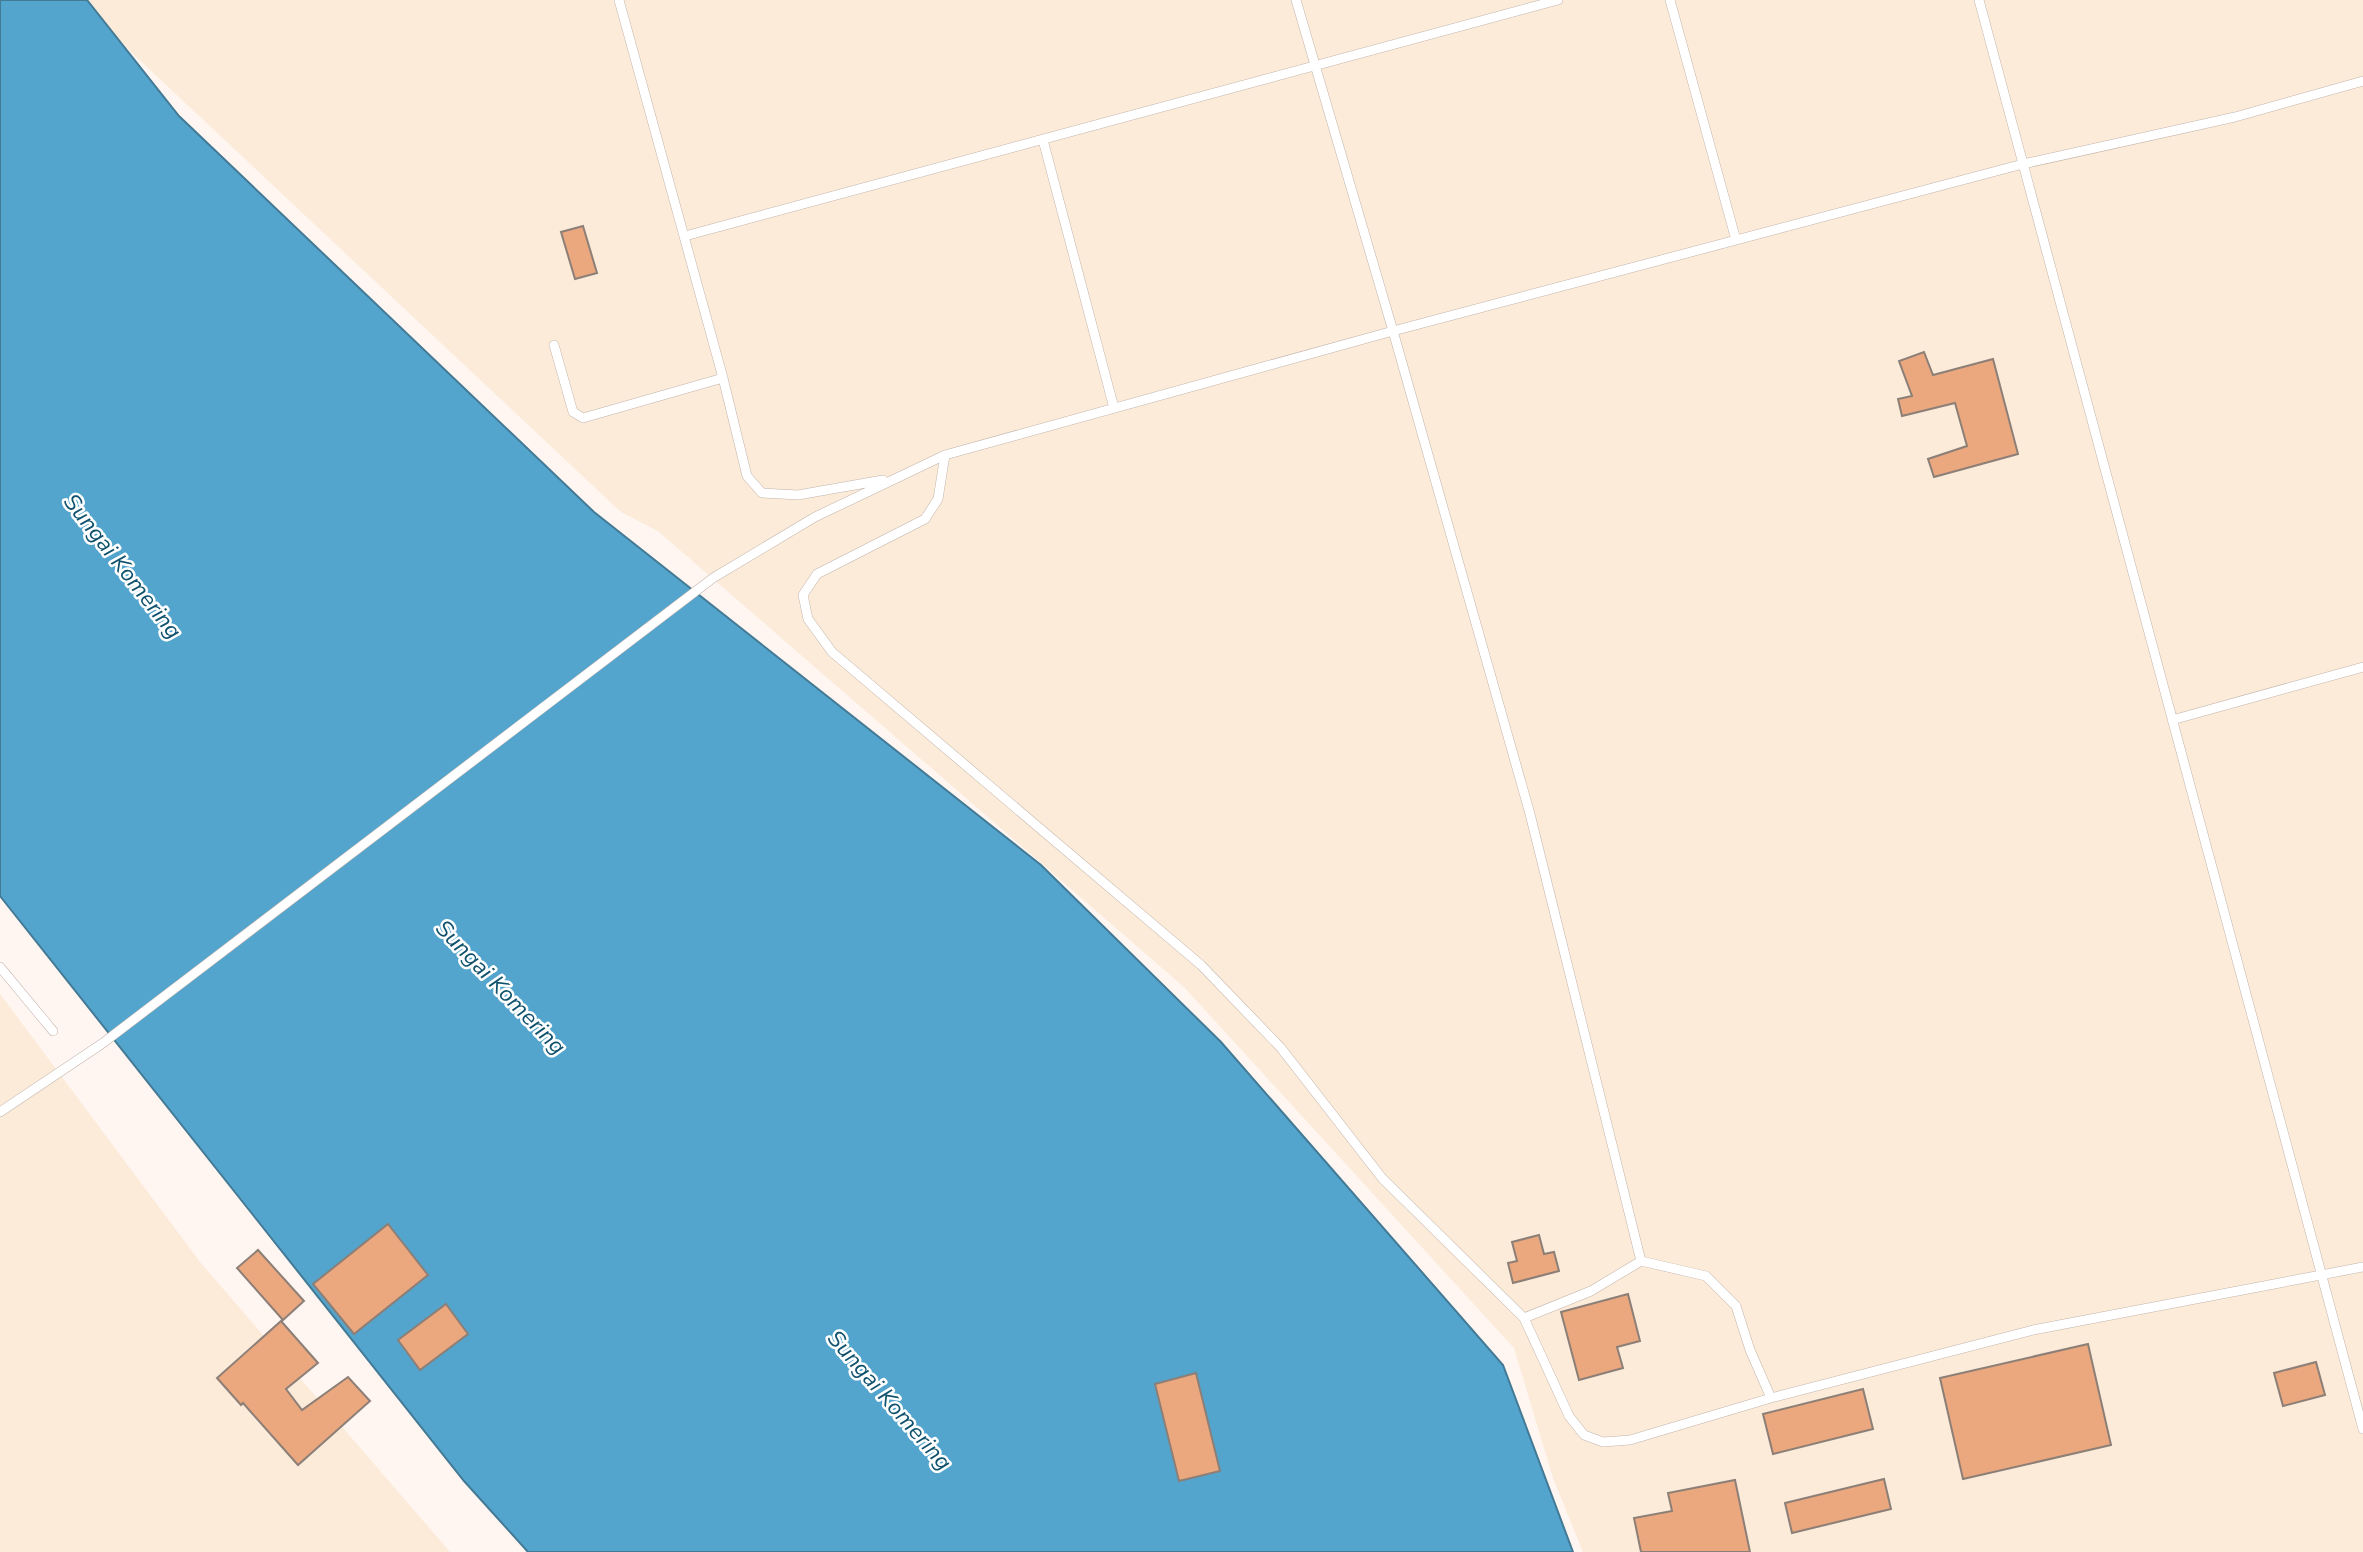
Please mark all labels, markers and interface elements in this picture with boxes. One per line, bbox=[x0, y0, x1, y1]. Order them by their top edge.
water label: Sungai Komering bbox=[56, 487, 189, 645]
water label: Sungai Komering bbox=[428, 913, 573, 1061]
water label: Sungai Komering bbox=[820, 1324, 959, 1477]

